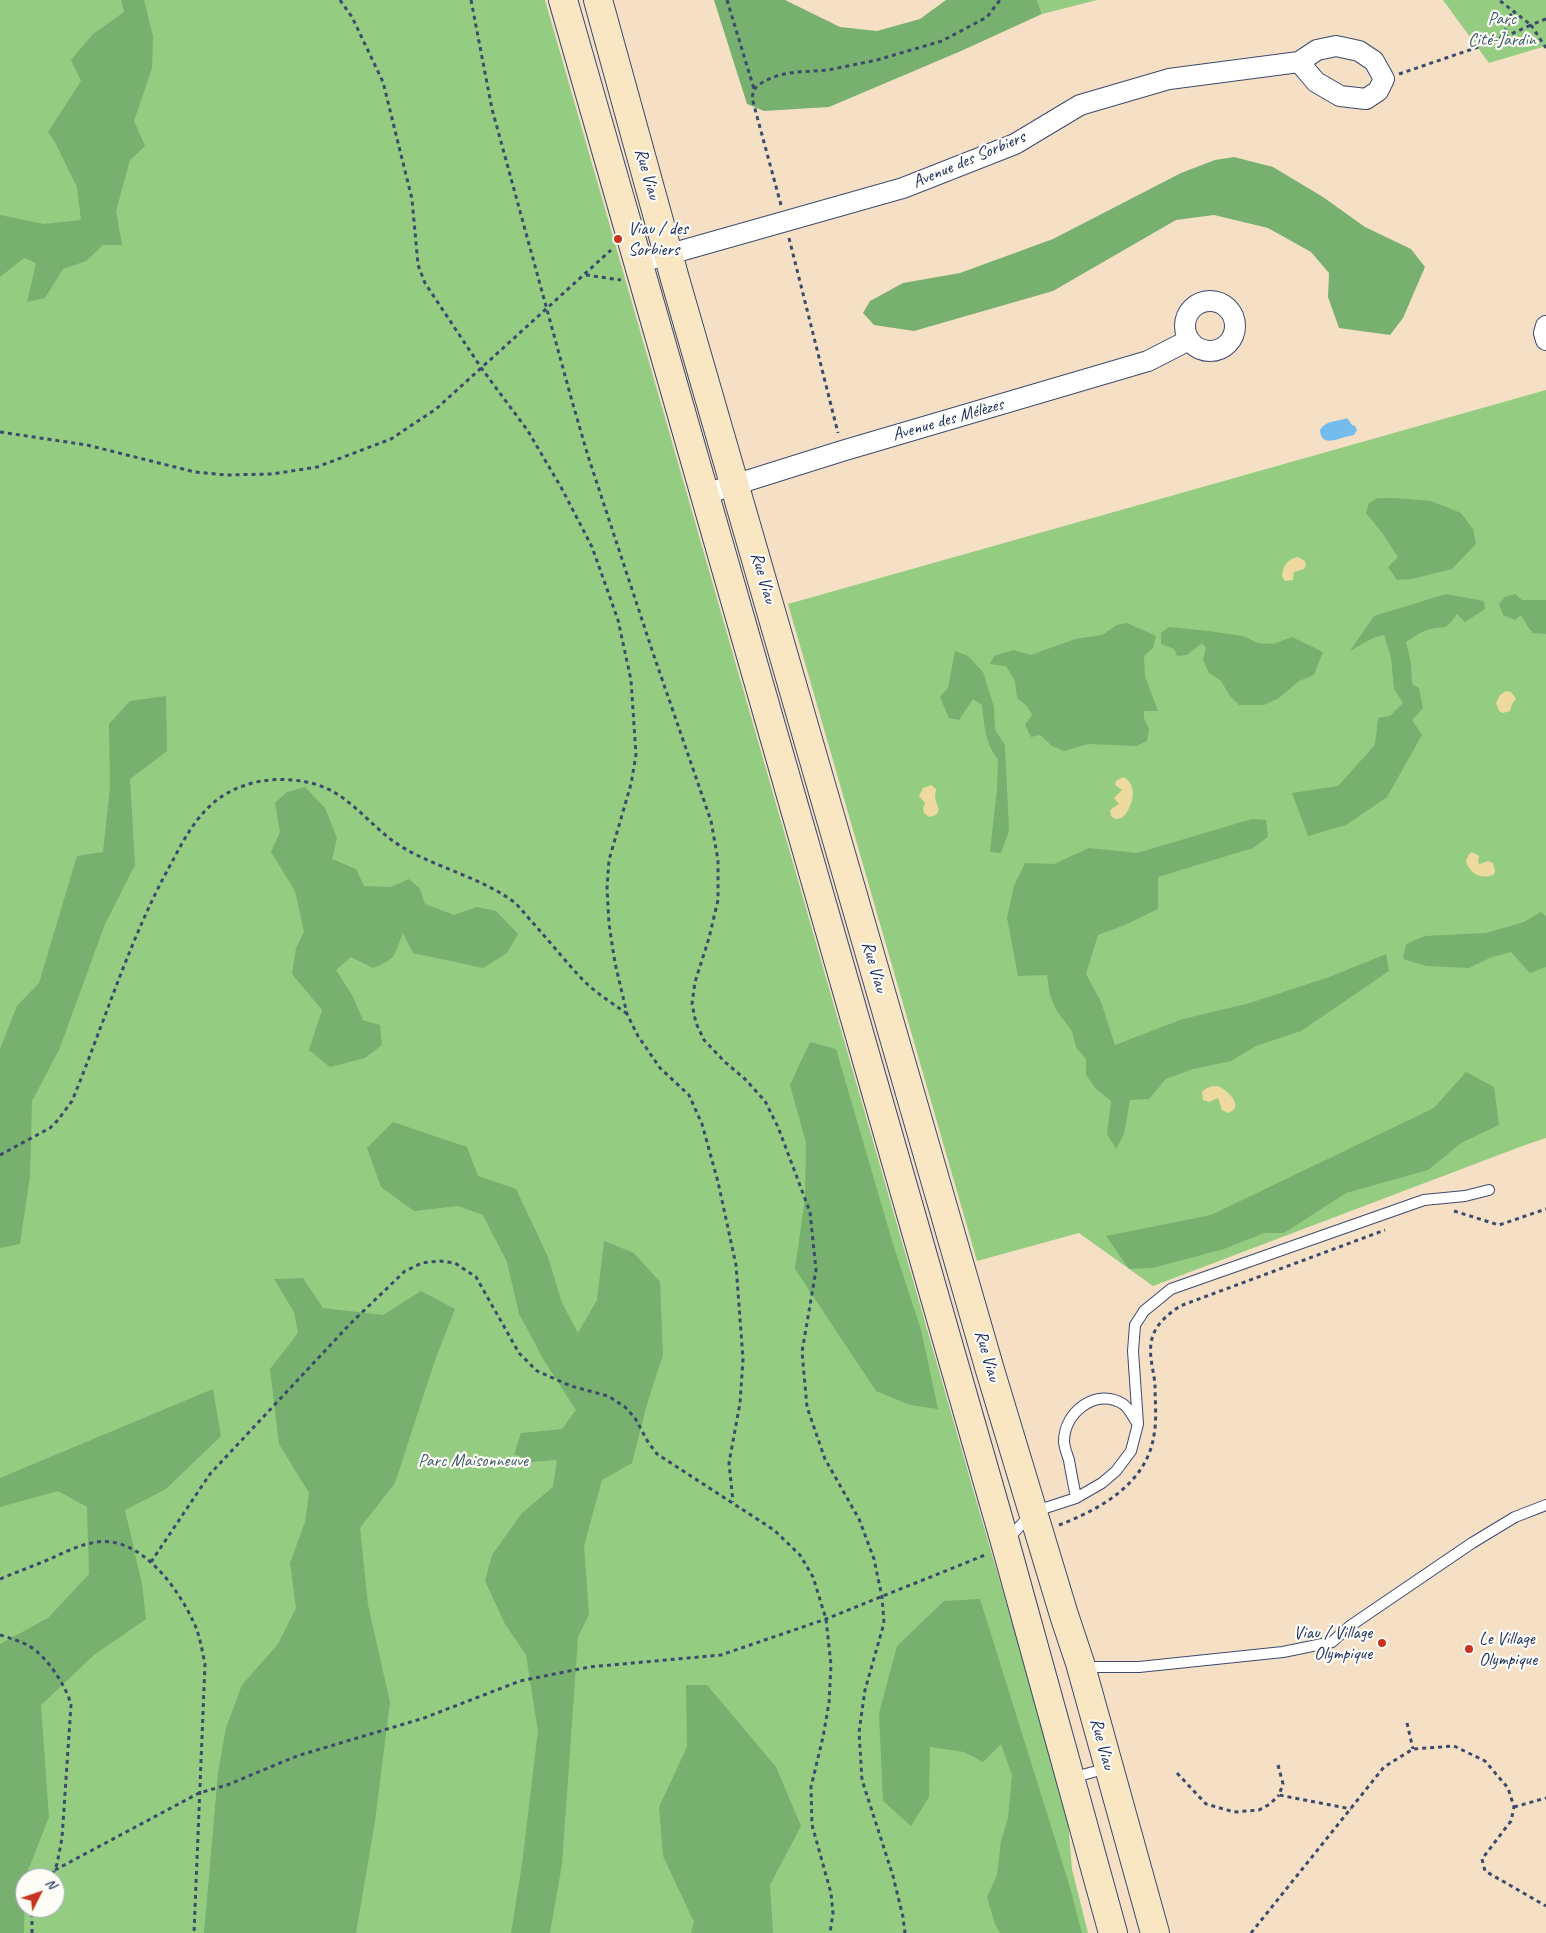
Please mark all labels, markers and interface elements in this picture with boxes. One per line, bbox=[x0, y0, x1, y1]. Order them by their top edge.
park label: Parc Cité-Jardin bbox=[1468, 8, 1536, 50]
street label: Avenue des Sorbiers bbox=[909, 127, 1029, 193]
street label: Rue Viau bbox=[629, 146, 665, 202]
place label: Viau / des Sorbiers bbox=[628, 218, 688, 260]
marker: Viau / des Sorbiers bbox=[612, 233, 624, 245]
street label: Avenue des Mélèzes bbox=[890, 394, 1006, 446]
street label: Rue Viau bbox=[745, 550, 781, 606]
street label: Rue Viau bbox=[856, 939, 892, 995]
street label: Rue Viau bbox=[969, 1328, 1005, 1384]
park label: Parc Maisonneuve bbox=[418, 1450, 528, 1472]
place label: Viau / Village Olympique bbox=[1294, 1622, 1372, 1665]
place label: Le Village Olympique bbox=[1479, 1628, 1537, 1670]
marker: Viau / Village Olympique bbox=[1376, 1637, 1388, 1649]
marker: Le Village Olympique bbox=[1463, 1643, 1475, 1655]
street label: Rue Viau bbox=[1085, 1716, 1119, 1772]
north arrow bbox=[15, 1868, 65, 1918]
text: N bbox=[42, 1875, 60, 1892]

